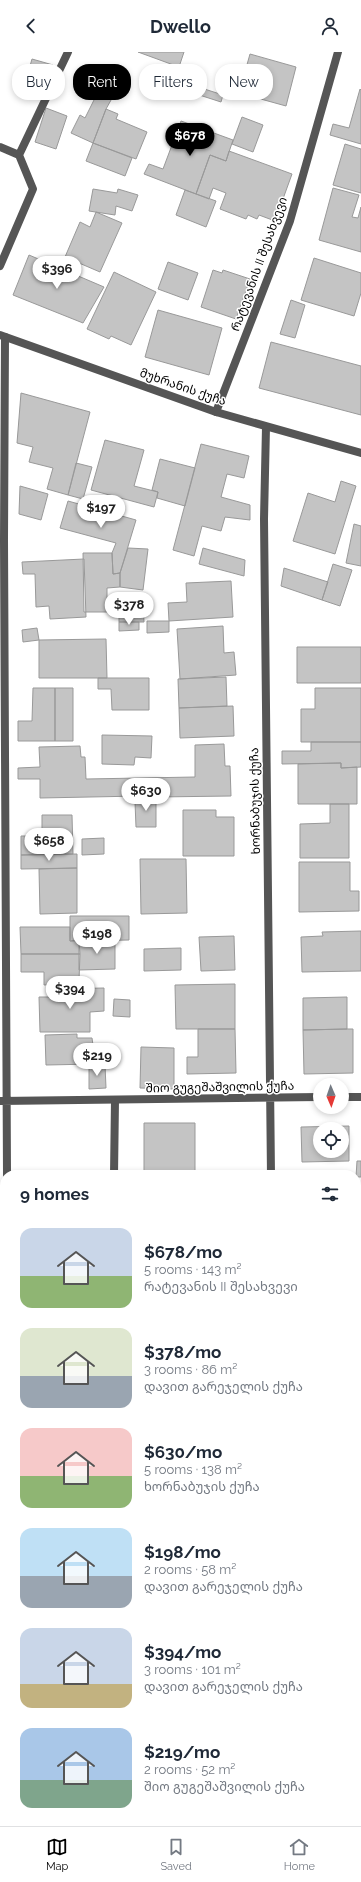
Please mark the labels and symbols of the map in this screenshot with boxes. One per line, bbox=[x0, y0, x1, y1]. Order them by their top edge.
pin: $678 bbox=[166, 123, 214, 157]
street label: რატევანის II შესახვევი bbox=[228, 195, 290, 333]
pin: $396 bbox=[33, 256, 81, 290]
street label: მუხრანის ქუჩა bbox=[138, 366, 228, 408]
pin: $197 bbox=[77, 495, 125, 529]
pin: $378 bbox=[105, 592, 153, 626]
street label: ხორნაბუჯის ქუჩა bbox=[247, 747, 263, 855]
pin: $630 bbox=[122, 778, 170, 812]
pin: $658 bbox=[25, 828, 73, 862]
pin: $198 bbox=[73, 921, 121, 955]
pin: $394 bbox=[46, 976, 94, 1010]
pin: $219 bbox=[73, 1043, 121, 1077]
north arrow bbox=[313, 1078, 349, 1114]
street label: შიო გუგეშაშვილის ქუჩა bbox=[146, 1079, 294, 1096]

